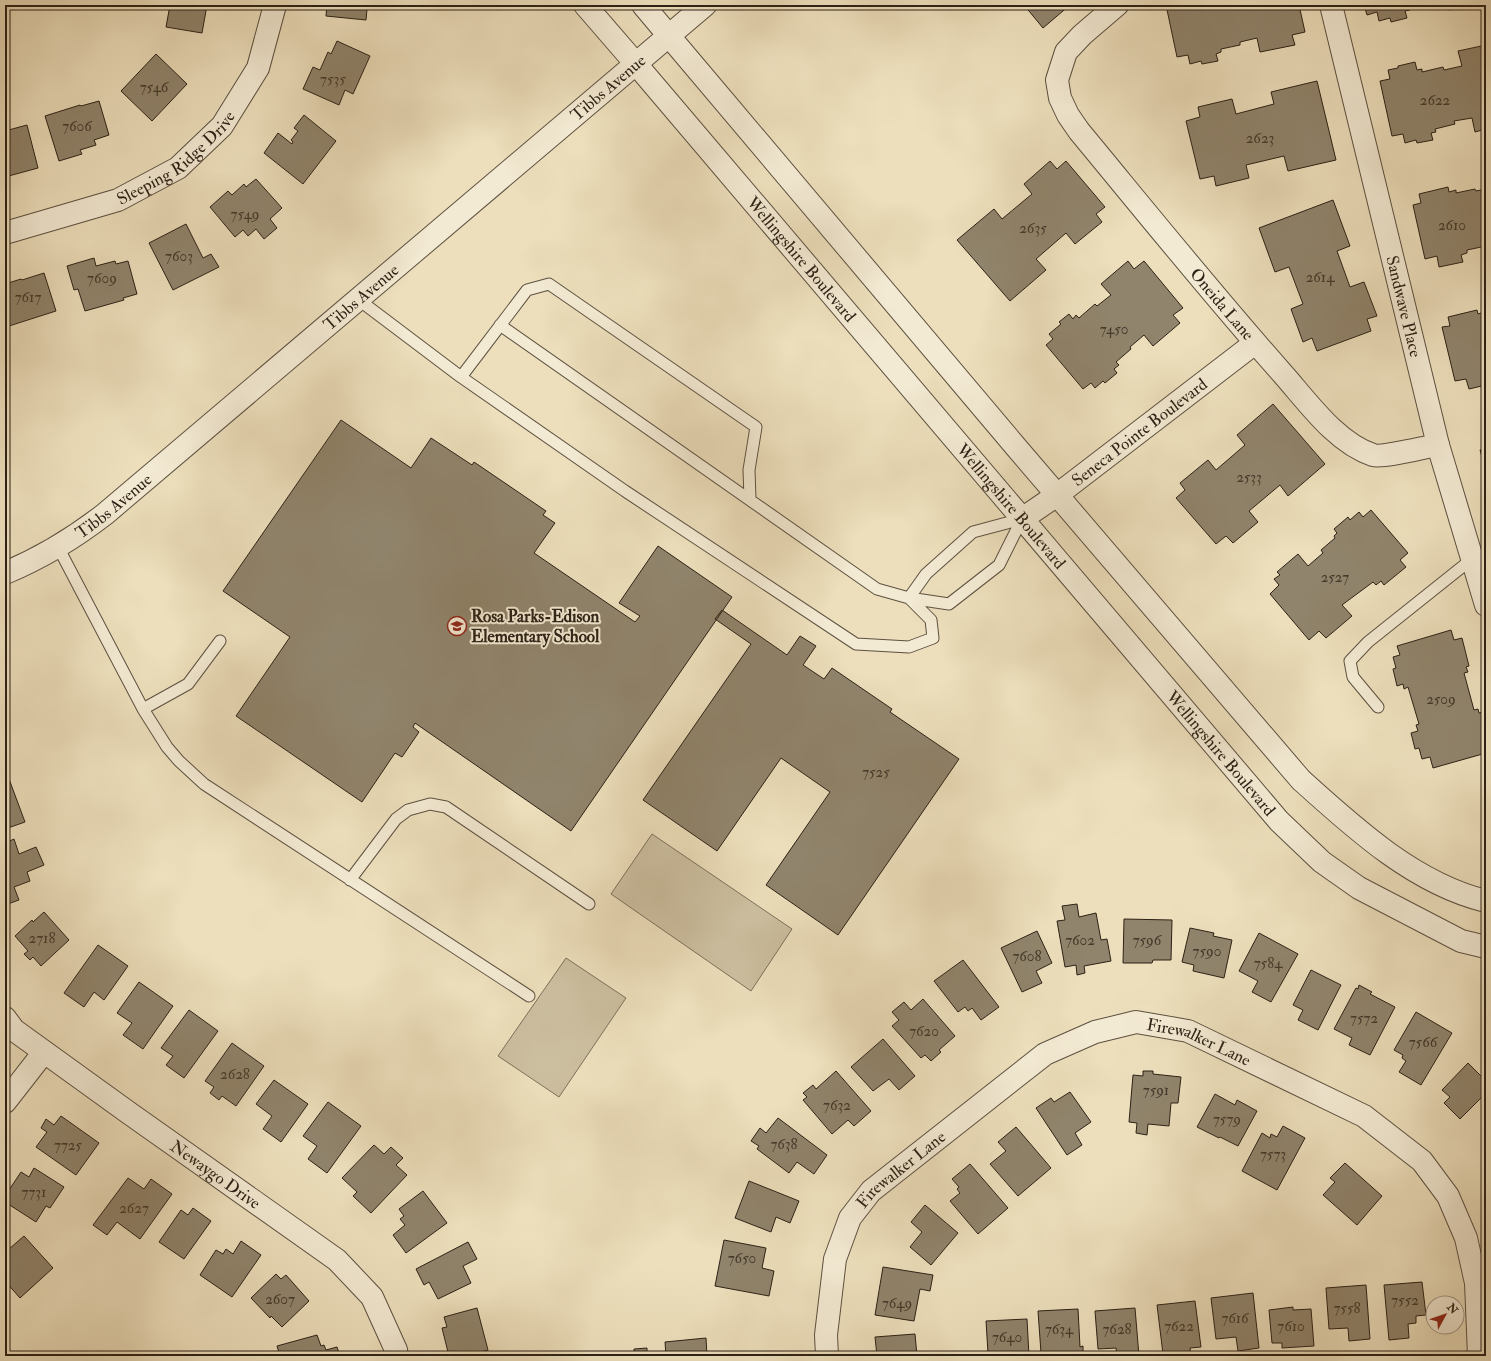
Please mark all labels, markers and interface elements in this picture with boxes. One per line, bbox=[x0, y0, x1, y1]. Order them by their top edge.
street label: Tibbs Avenue bbox=[566, 49, 650, 125]
house number: 7535 bbox=[320, 70, 346, 89]
house number: 7546 bbox=[140, 78, 170, 97]
house number: 2622 bbox=[1420, 91, 1451, 110]
street label: Sleeping Ridge Drive bbox=[113, 107, 239, 209]
house number: 7606 bbox=[62, 117, 93, 136]
house number: 2623 bbox=[1246, 129, 1274, 148]
street label: Wellingshire Boulevard bbox=[742, 191, 861, 327]
house number: 7549 bbox=[231, 205, 259, 224]
house number: 2610 bbox=[1438, 216, 1466, 235]
house number: 2635 bbox=[1019, 219, 1047, 238]
house number: 7603 bbox=[165, 247, 193, 266]
street label: Sandwave Place bbox=[1382, 253, 1427, 359]
street label: Tibbs Avenue bbox=[319, 259, 403, 335]
street label: Oneida Lane bbox=[1186, 263, 1259, 344]
house number: 2614 bbox=[1306, 268, 1335, 287]
house number: 7609 bbox=[87, 269, 117, 288]
house number: 7617 bbox=[15, 288, 41, 307]
house number: 7450 bbox=[1100, 320, 1128, 339]
street label: Seneca Pointe Boulevard bbox=[1067, 373, 1212, 491]
street label: Wellingshire Boulevard bbox=[952, 438, 1071, 574]
house number: 2533 bbox=[1236, 468, 1262, 487]
street label: Tibbs Avenue bbox=[71, 469, 156, 543]
house number: 2527 bbox=[1321, 568, 1349, 587]
place label: Rosa Parks-Edison Elementary School bbox=[471, 606, 600, 648]
school or university icon: Rosa Parks-Edison Elementary School bbox=[446, 615, 468, 637]
street label: Wellingshire Boulevard bbox=[1161, 685, 1281, 820]
house number: 2509 bbox=[1426, 690, 1456, 709]
house number: 7525 bbox=[862, 763, 890, 782]
house number: 2718 bbox=[29, 929, 55, 948]
house number: 7602 bbox=[1065, 931, 1095, 950]
house number: 7596 bbox=[1133, 931, 1163, 950]
house number: 7590 bbox=[1193, 942, 1221, 961]
house number: 7608 bbox=[1012, 947, 1042, 966]
house number: 7584 bbox=[1254, 954, 1283, 973]
house number: 7572 bbox=[1350, 1009, 1378, 1028]
street label: Firewalker Lane bbox=[1145, 1014, 1254, 1070]
house number: 7620 bbox=[909, 1022, 939, 1041]
house number: 7566 bbox=[1409, 1033, 1439, 1052]
house number: 2628 bbox=[220, 1065, 250, 1084]
house number: 7591 bbox=[1143, 1081, 1169, 1100]
house number: 7632 bbox=[823, 1096, 851, 1115]
house number: 7579 bbox=[1213, 1110, 1241, 1129]
street label: Firewalker Lane bbox=[851, 1126, 950, 1212]
street label: Newaygo Drive bbox=[167, 1135, 265, 1213]
house number: 7638 bbox=[770, 1135, 798, 1154]
house number: 7725 bbox=[54, 1136, 82, 1155]
house number: 7573 bbox=[1260, 1145, 1286, 1164]
house number: 7731 bbox=[22, 1183, 46, 1202]
house number: 2627 bbox=[119, 1199, 149, 1218]
house number: 7650 bbox=[728, 1249, 756, 1268]
house number: 2607 bbox=[265, 1290, 295, 1309]
house number: 7552 bbox=[1391, 1291, 1419, 1310]
house number: 7649 bbox=[882, 1294, 912, 1313]
north arrow bbox=[1425, 1295, 1465, 1335]
house number: 7558 bbox=[1333, 1299, 1361, 1318]
text: N bbox=[1443, 1300, 1461, 1318]
house number: 7616 bbox=[1221, 1309, 1250, 1328]
house number: 7622 bbox=[1164, 1317, 1194, 1336]
house number: 7610 bbox=[1277, 1317, 1305, 1336]
house number: 7634 bbox=[1045, 1320, 1074, 1339]
house number: 7628 bbox=[1102, 1320, 1132, 1339]
house number: 7640 bbox=[992, 1328, 1022, 1347]

